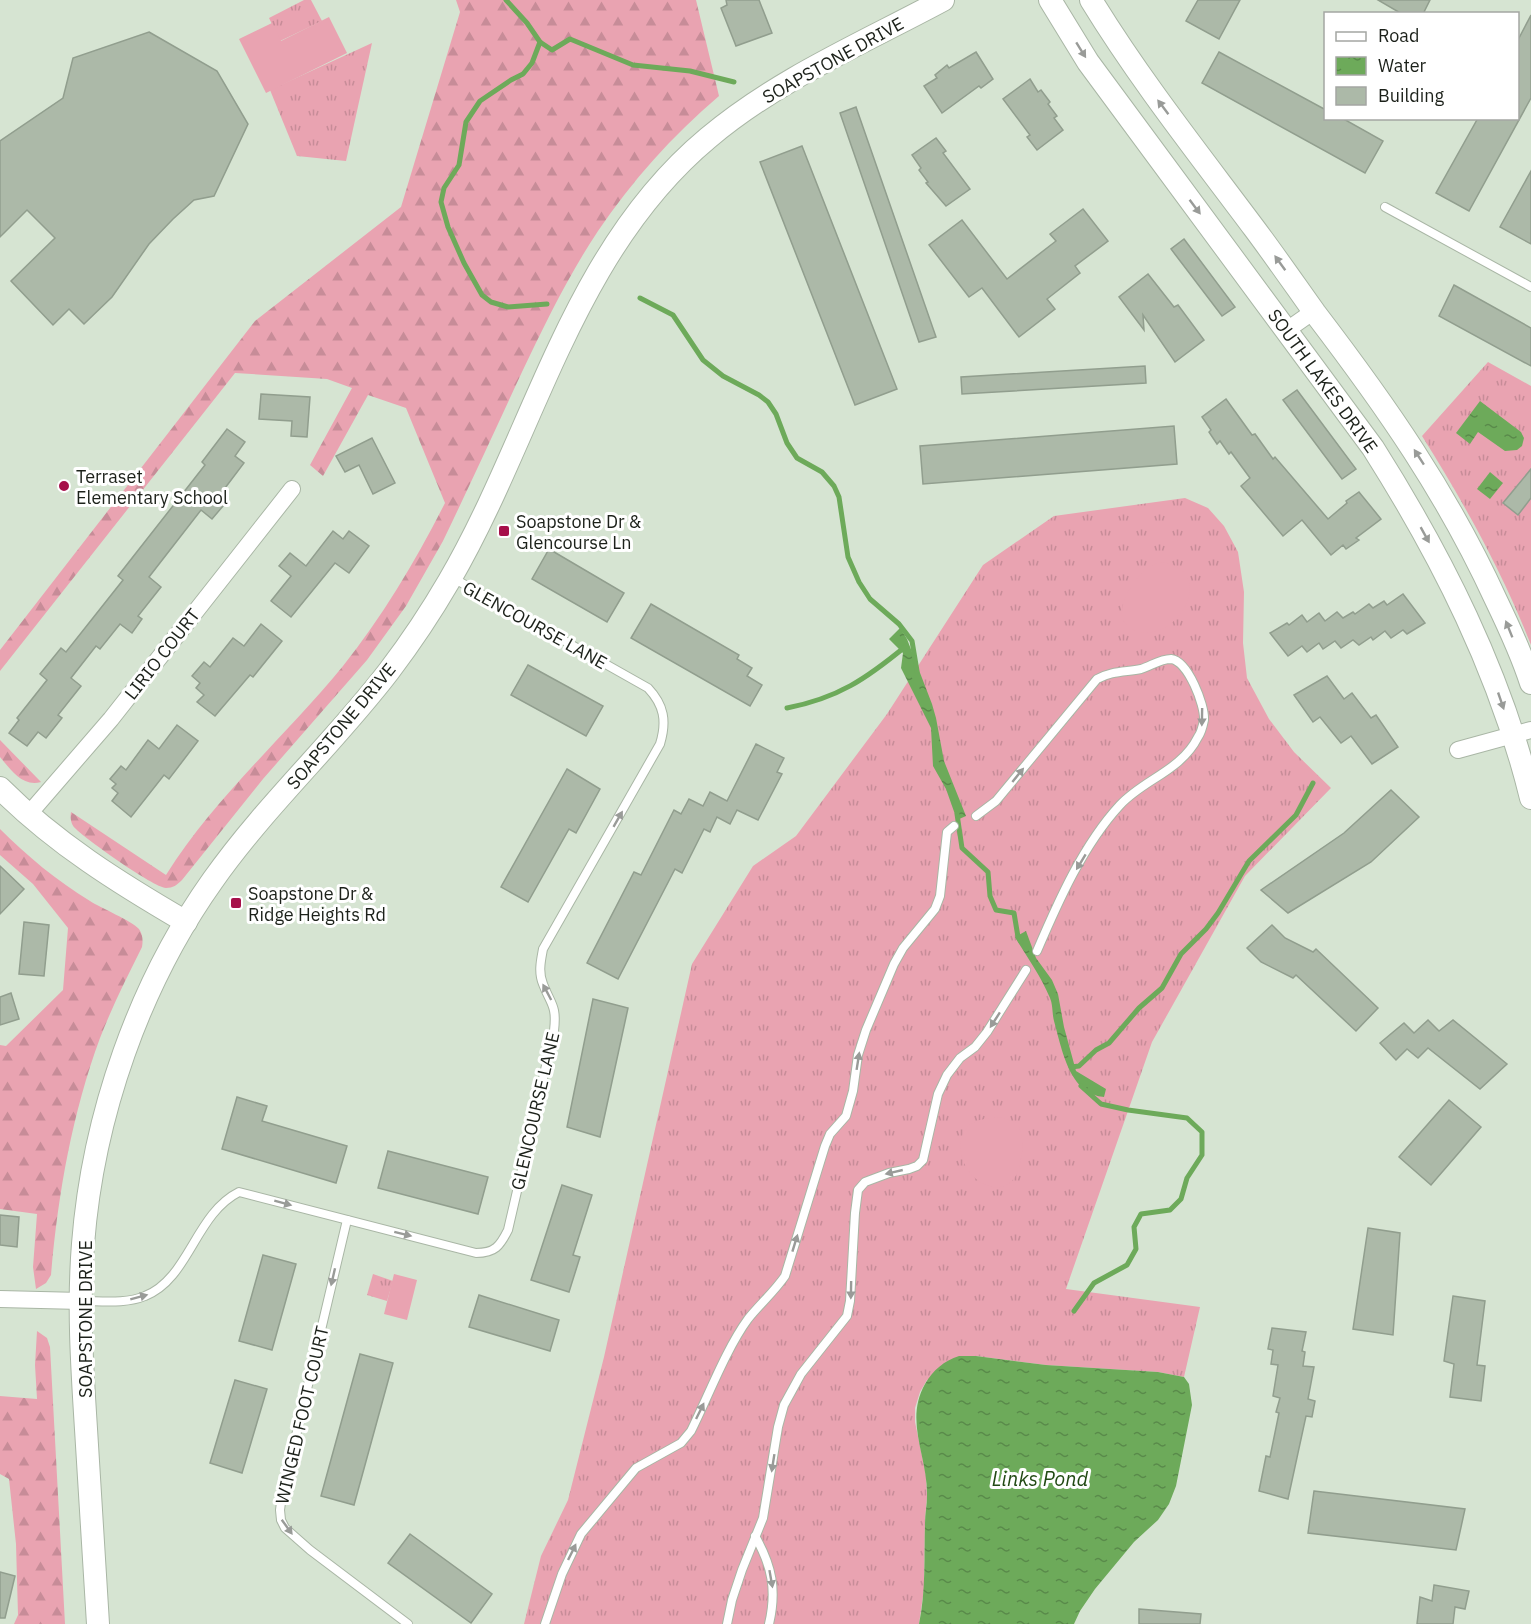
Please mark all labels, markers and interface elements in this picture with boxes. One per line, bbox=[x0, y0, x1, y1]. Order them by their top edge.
street label: SOAPSTONE DRIVE bbox=[758, 12, 908, 108]
legend bbox=[1324, 12, 1519, 120]
text: Road bbox=[1378, 24, 1419, 47]
one-way arrow bbox=[1075, 42, 1086, 58]
text: Water bbox=[1378, 54, 1427, 77]
text: Building bbox=[1378, 84, 1445, 107]
one-way arrow bbox=[1157, 100, 1169, 116]
one-way arrow bbox=[1189, 200, 1201, 215]
one-way arrow bbox=[1274, 256, 1286, 272]
street label: SOUTH LAKES DRIVE bbox=[1263, 304, 1383, 458]
one-way arrow bbox=[1413, 449, 1424, 465]
place label: Terraset Elementary School bbox=[76, 465, 228, 509]
marker: Terraset Elementary School bbox=[57, 479, 71, 493]
place label: Soapstone Dr & Glencourse Ln bbox=[516, 510, 642, 554]
marker: Soapstone Dr & Glencourse Ln bbox=[497, 524, 511, 538]
one-way arrow bbox=[1420, 527, 1430, 544]
street label: GLENCOURSE LANE bbox=[459, 576, 611, 674]
street label: LIRIO COURT bbox=[119, 604, 205, 704]
one-way arrow bbox=[1504, 620, 1513, 638]
street label: SOAPSTONE DRIVE bbox=[281, 658, 401, 794]
one-way arrow bbox=[1496, 692, 1506, 710]
one-way arrow bbox=[1197, 708, 1207, 727]
one-way arrow bbox=[1011, 767, 1024, 783]
one-way arrow bbox=[612, 811, 623, 827]
one-way arrow bbox=[1076, 854, 1086, 871]
place label: Soapstone Dr & Ridge Heights Rd bbox=[248, 882, 386, 926]
marker: Soapstone Dr & Ridge Heights Rd bbox=[229, 896, 243, 910]
one-way arrow bbox=[542, 983, 552, 1000]
one-way arrow bbox=[989, 1011, 1001, 1027]
street label: GLENCOURSE LANE bbox=[506, 1030, 564, 1192]
one-way arrow bbox=[853, 1051, 862, 1070]
one-way arrow bbox=[885, 1168, 903, 1178]
one-way arrow bbox=[274, 1199, 292, 1208]
one-way arrow bbox=[394, 1230, 413, 1240]
one-way arrow bbox=[791, 1234, 800, 1252]
street label: SOAPSTONE DRIVE bbox=[74, 1240, 97, 1398]
one-way arrow bbox=[328, 1268, 338, 1286]
one-way arrow bbox=[846, 1281, 855, 1300]
one-way arrow bbox=[130, 1292, 148, 1301]
street label: WINGED FOOT COURT bbox=[270, 1324, 334, 1506]
one-way arrow bbox=[696, 1403, 705, 1420]
one-way arrow bbox=[768, 1453, 777, 1472]
water label: Links Pond bbox=[992, 1465, 1088, 1492]
one-way arrow bbox=[281, 1518, 293, 1534]
one-way arrow bbox=[567, 1543, 577, 1560]
one-way arrow bbox=[767, 1569, 776, 1588]

